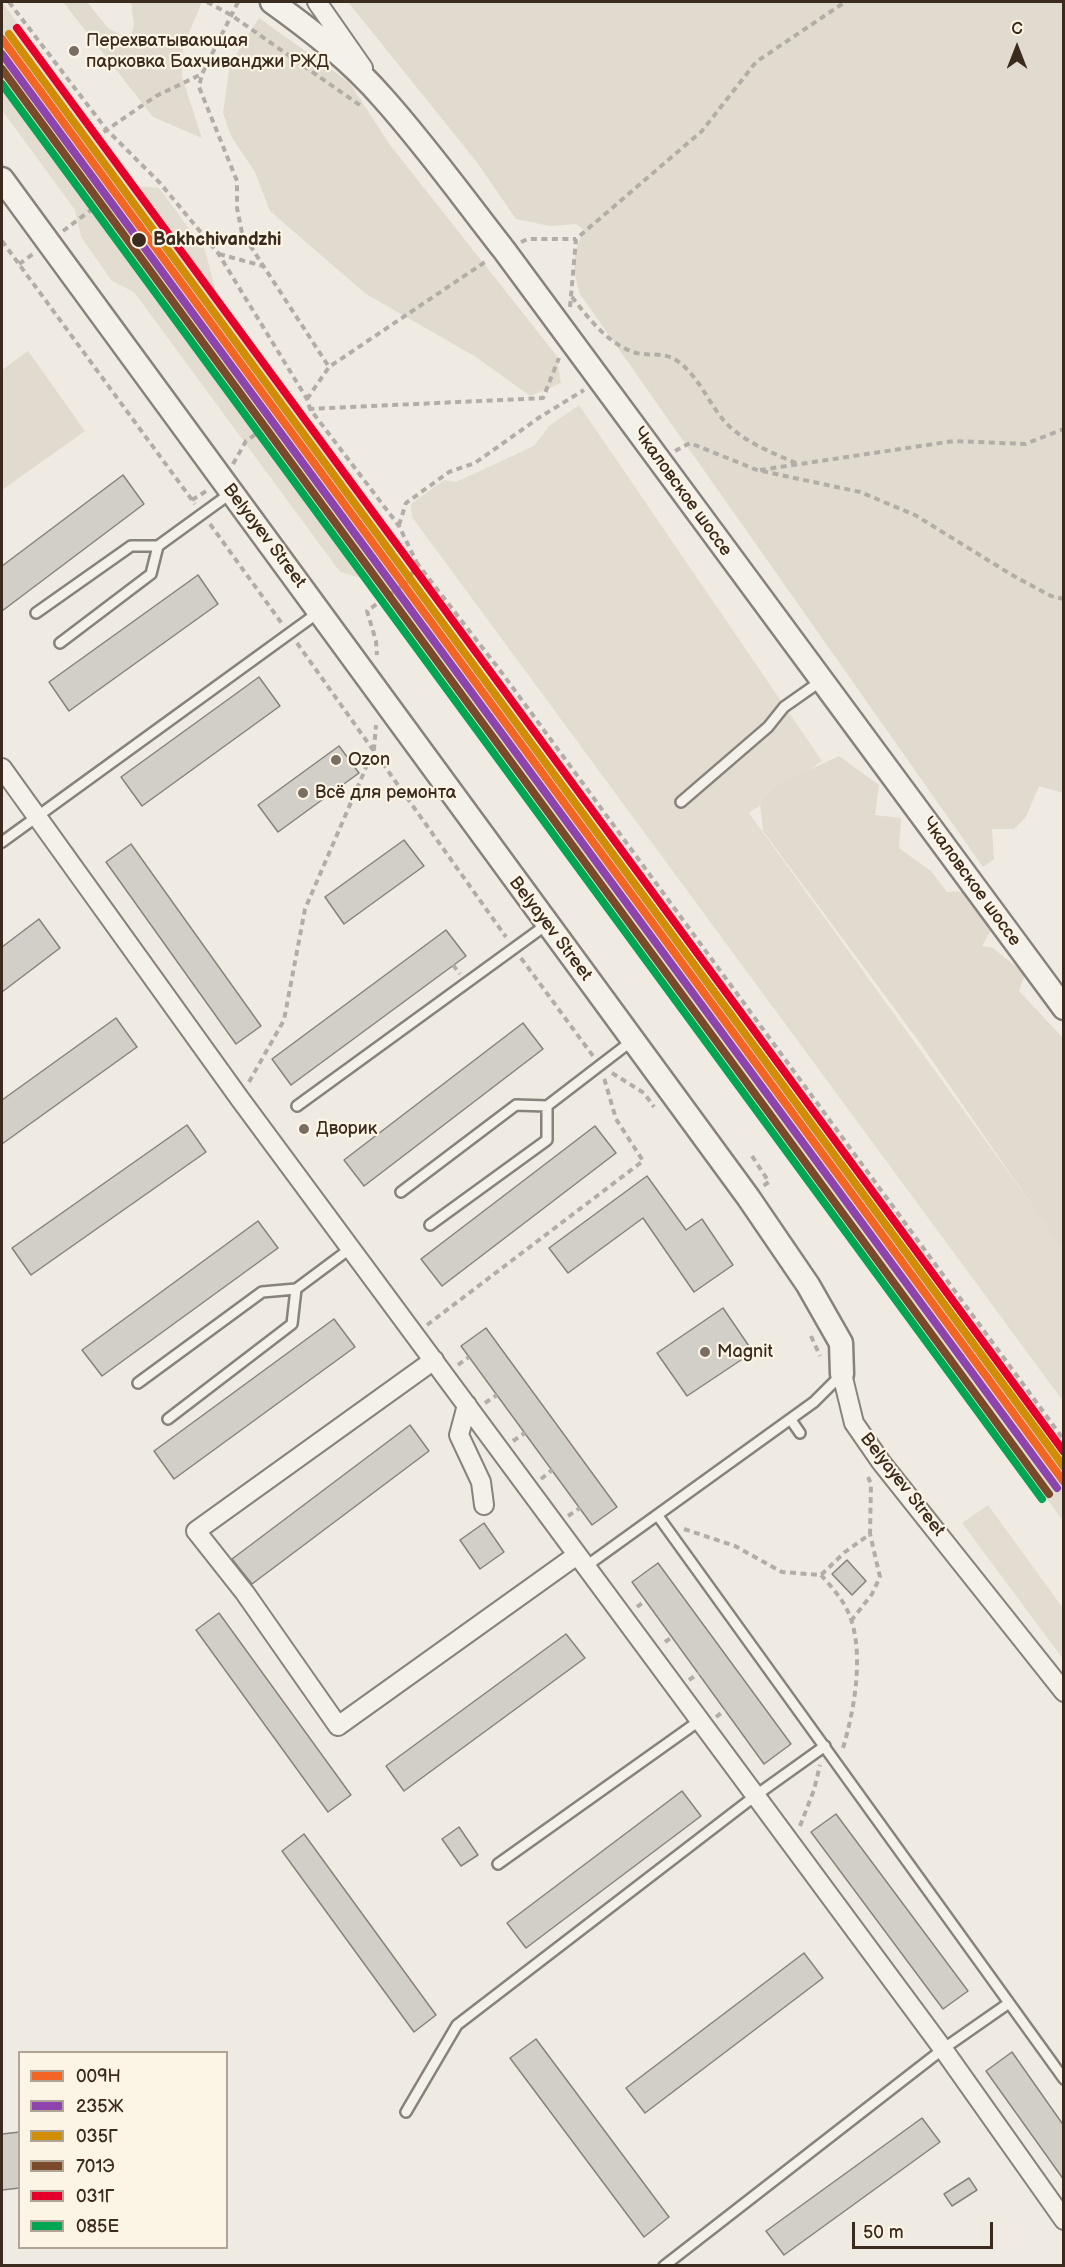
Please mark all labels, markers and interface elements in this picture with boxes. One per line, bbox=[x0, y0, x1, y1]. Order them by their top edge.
north arrow bbox=[987, 18, 1047, 78]
text: С bbox=[1011, 20, 1023, 39]
place label: Перехватывающая парковка Бахчиванджи РЖД bbox=[86, 30, 329, 72]
marker: Перехватывающая парковка Бахчиванджи РЖД bbox=[67, 44, 81, 58]
place label: Bakhchivandzhi bbox=[153, 229, 282, 251]
marker: Bakhchivandzhi bbox=[130, 231, 148, 249]
street label: Чкаловское шоссе bbox=[628, 423, 736, 561]
street label: Belyayev Street bbox=[218, 479, 310, 593]
place label: Ozon bbox=[348, 749, 390, 771]
marker: Ozon bbox=[329, 753, 343, 767]
place label: Всё для ремонта bbox=[315, 782, 456, 804]
marker: Всё для ремонта bbox=[296, 786, 310, 800]
street label: Чкаловское шоссе bbox=[917, 813, 1025, 951]
street label: Belyayev Street bbox=[504, 872, 596, 986]
place label: Дворик bbox=[316, 1118, 377, 1140]
marker: Дворик bbox=[297, 1122, 311, 1136]
place label: Magnit bbox=[717, 1341, 773, 1363]
marker: Magnit bbox=[698, 1345, 712, 1359]
street label: Belyayev Street bbox=[855, 1429, 949, 1541]
legend bbox=[18, 2051, 228, 2249]
text: 009Н bbox=[76, 2066, 121, 2087]
text: 235Ж bbox=[76, 2096, 123, 2117]
text: 035Г bbox=[76, 2126, 118, 2147]
text: 701Э bbox=[76, 2156, 115, 2177]
text: 031Г bbox=[76, 2186, 115, 2207]
scale bar bbox=[855, 2210, 996, 2248]
text: 085Е bbox=[76, 2216, 119, 2237]
text: 50 m bbox=[863, 2222, 904, 2243]

